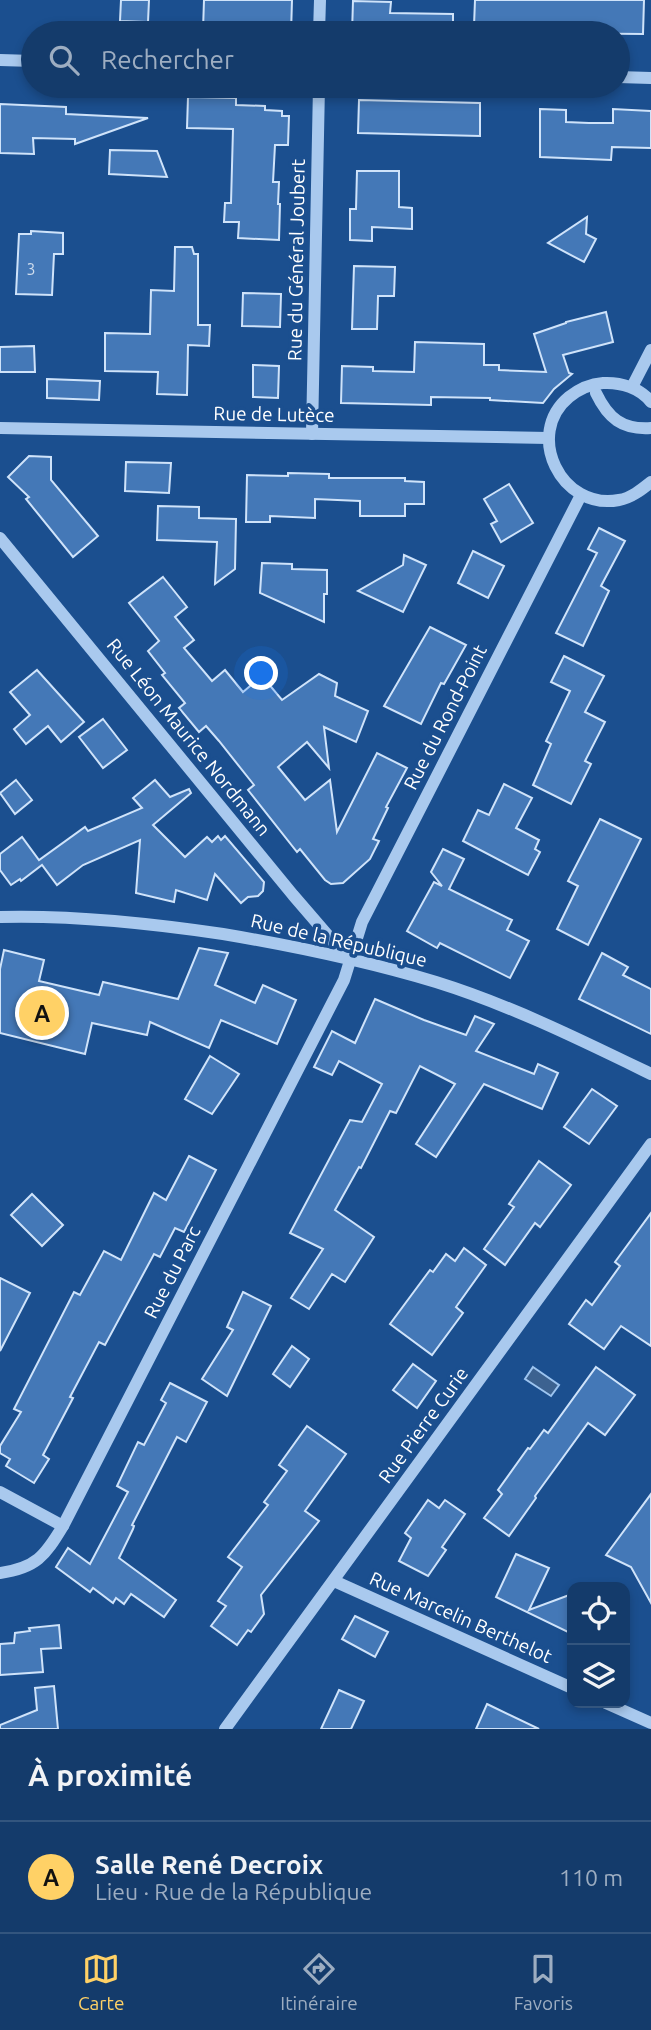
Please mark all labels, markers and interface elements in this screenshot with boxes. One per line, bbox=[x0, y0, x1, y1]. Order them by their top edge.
search box bbox=[21, 21, 630, 98]
icon: search bbox=[45, 41, 83, 79]
text: Rechercher bbox=[101, 45, 234, 74]
street label: Rue du Général Joubert bbox=[283, 158, 309, 361]
house number: 3 bbox=[26, 260, 36, 278]
street label: Rue de Lutèce bbox=[213, 402, 335, 426]
street label: Rue Léon Maurice Nordmann bbox=[103, 634, 275, 840]
street label: Rue du Rond-Point bbox=[399, 641, 491, 793]
your location bbox=[244, 656, 278, 690]
street label: Rue de la République bbox=[249, 909, 429, 971]
pin: A bbox=[19, 987, 65, 1039]
street label: Rue du Parc bbox=[139, 1222, 205, 1322]
street label: Rue Pierre Curie bbox=[374, 1363, 472, 1487]
street label: Rue Marcelin Berthelot bbox=[366, 1567, 556, 1667]
map controls bbox=[567, 1582, 630, 1708]
button: locate bbox=[567, 1582, 630, 1645]
button: layers bbox=[567, 1645, 630, 1708]
text: À proximité bbox=[28, 1758, 192, 1792]
text: Salle René Decroix bbox=[95, 1850, 323, 1879]
text: A bbox=[43, 1865, 59, 1890]
text: 110 m bbox=[559, 1865, 623, 1890]
text: Lieu · Rue de la République bbox=[95, 1879, 372, 1904]
tab: Carte bbox=[78, 1950, 124, 2014]
tab: Itinéraire bbox=[280, 1950, 358, 2014]
tab: Favoris bbox=[514, 1950, 573, 2014]

